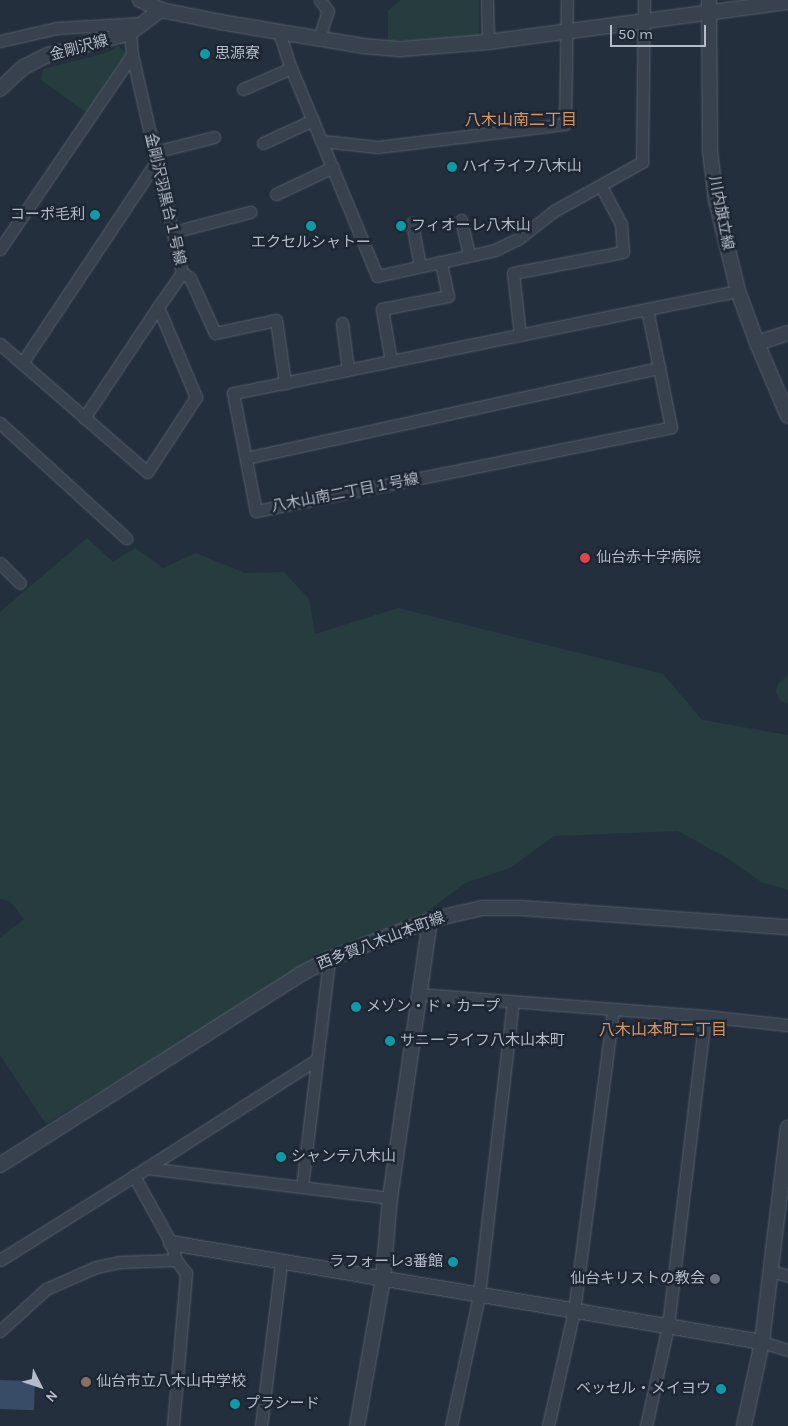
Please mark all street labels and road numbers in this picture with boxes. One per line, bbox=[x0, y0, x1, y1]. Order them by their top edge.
street label: 金剛沢線 bbox=[48, 32, 110, 64]
street label: 金剛沢羽黒台１号線 bbox=[141, 131, 189, 267]
street label: 川内旗立線 bbox=[705, 174, 737, 252]
street label: 八木山南二丁目１号線 bbox=[270, 470, 420, 516]
street label: 西多賀八木山本町線 bbox=[315, 908, 447, 974]

